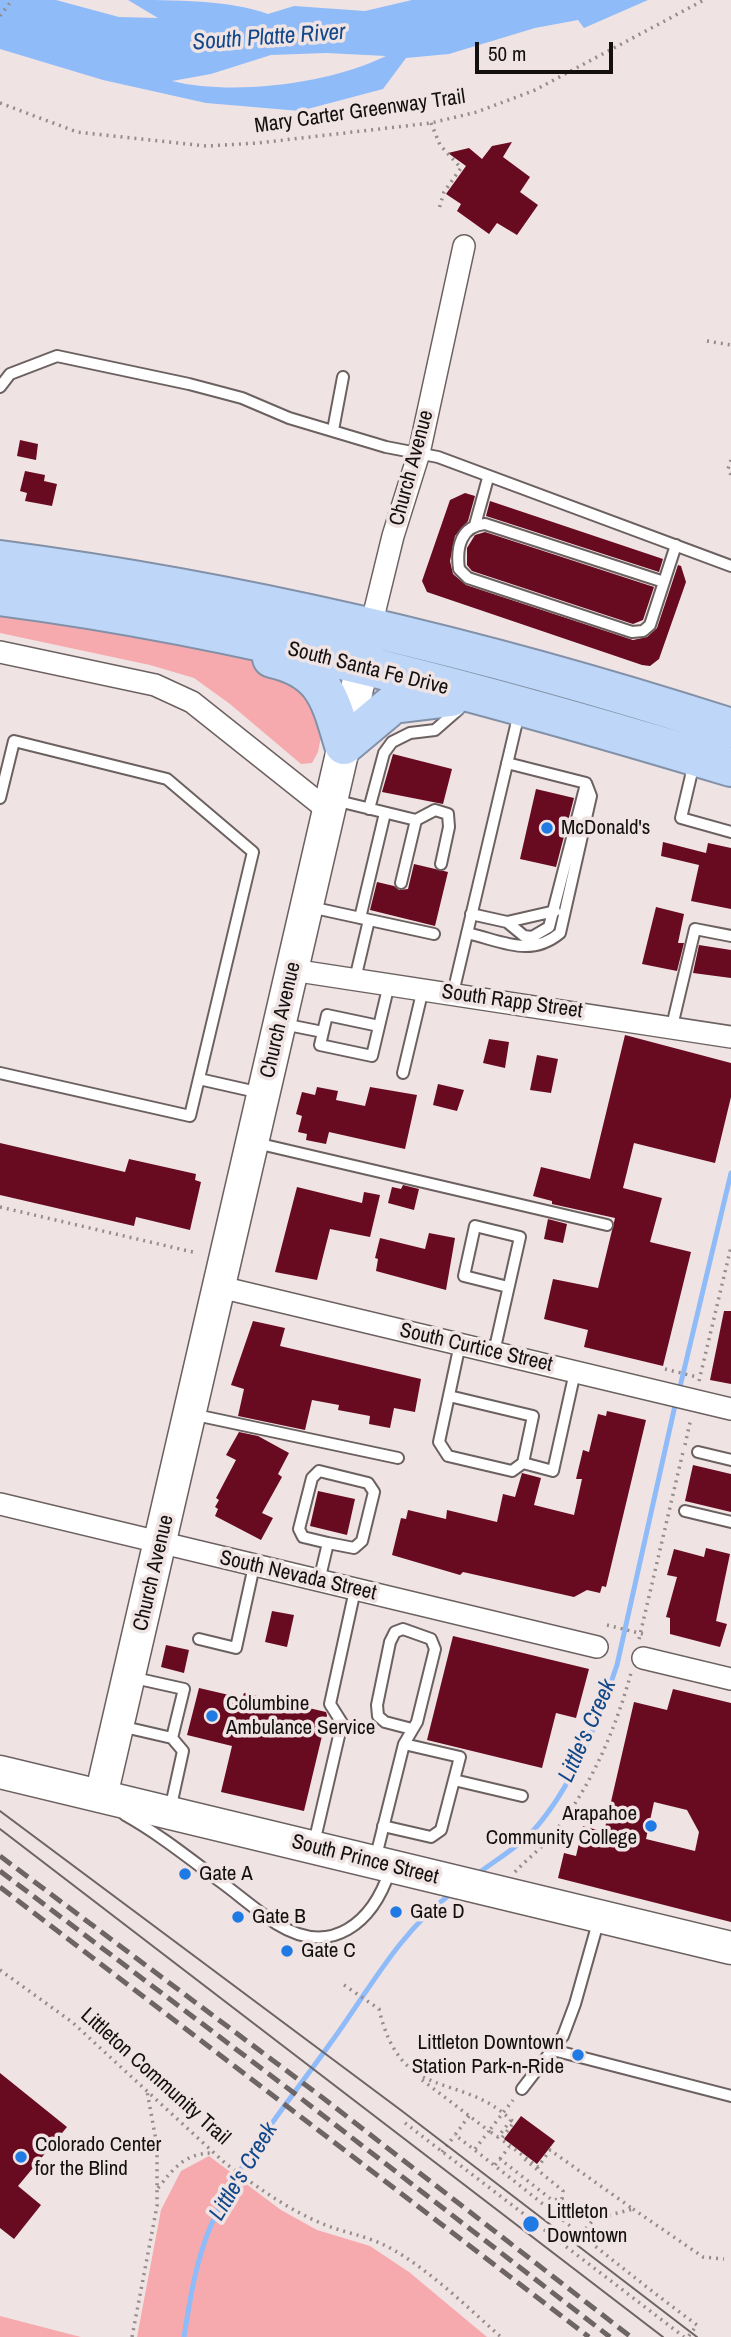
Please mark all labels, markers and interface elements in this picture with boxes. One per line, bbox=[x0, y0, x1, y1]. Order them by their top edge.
water label: South Platte River bbox=[192, 19, 346, 57]
scale bar bbox=[479, 28, 617, 72]
text: 50 m bbox=[488, 39, 526, 68]
street label: Mary Carter Greenway Trail bbox=[253, 85, 467, 139]
street label: Church Avenue bbox=[385, 408, 439, 528]
street label: South Santa Fe Drive bbox=[285, 637, 451, 701]
place label: McDonald's bbox=[561, 815, 650, 841]
marker: McDonald's bbox=[539, 820, 555, 836]
street label: Church Avenue bbox=[255, 959, 307, 1081]
street label: South Rapp Street bbox=[440, 980, 584, 1024]
street label: South Curtice Street bbox=[397, 1318, 555, 1378]
street label: Church Avenue bbox=[128, 1512, 180, 1634]
street label: South Nevada Street bbox=[217, 1546, 379, 1606]
water label: Little's Creek bbox=[553, 1675, 623, 1787]
place label: Columbine Ambulance Service bbox=[226, 1691, 375, 1741]
marker: Columbine Ambulance Service bbox=[204, 1708, 220, 1724]
place label: Arapahoe Community College bbox=[486, 1801, 637, 1851]
marker: Arapahoe Community College bbox=[643, 1818, 659, 1834]
street label: South Prince Street bbox=[289, 1830, 441, 1890]
place label: Gate A bbox=[199, 1861, 253, 1887]
marker: Gate A bbox=[177, 1866, 193, 1882]
place label: Gate D bbox=[410, 1899, 465, 1925]
place label: Gate B bbox=[252, 1904, 306, 1930]
marker: Gate D bbox=[388, 1904, 404, 1920]
marker: Gate B bbox=[230, 1909, 246, 1925]
place label: Gate C bbox=[301, 1938, 356, 1964]
marker: Gate C bbox=[279, 1943, 295, 1959]
street label: Littleton Community Trail bbox=[75, 2003, 235, 2151]
place label: Littleton Downtown Station Park-n-Ride bbox=[412, 2030, 564, 2080]
marker: Littleton Downtown Station Park-n-Ride bbox=[570, 2047, 586, 2063]
water label: Little's Creek bbox=[204, 2118, 284, 2226]
place label: Colorado Center for the Blind bbox=[35, 2132, 161, 2182]
marker: Colorado Center for the Blind bbox=[13, 2149, 29, 2165]
place label: Littleton Downtown bbox=[547, 2199, 627, 2249]
marker: Littleton Downtown bbox=[521, 2214, 541, 2234]

